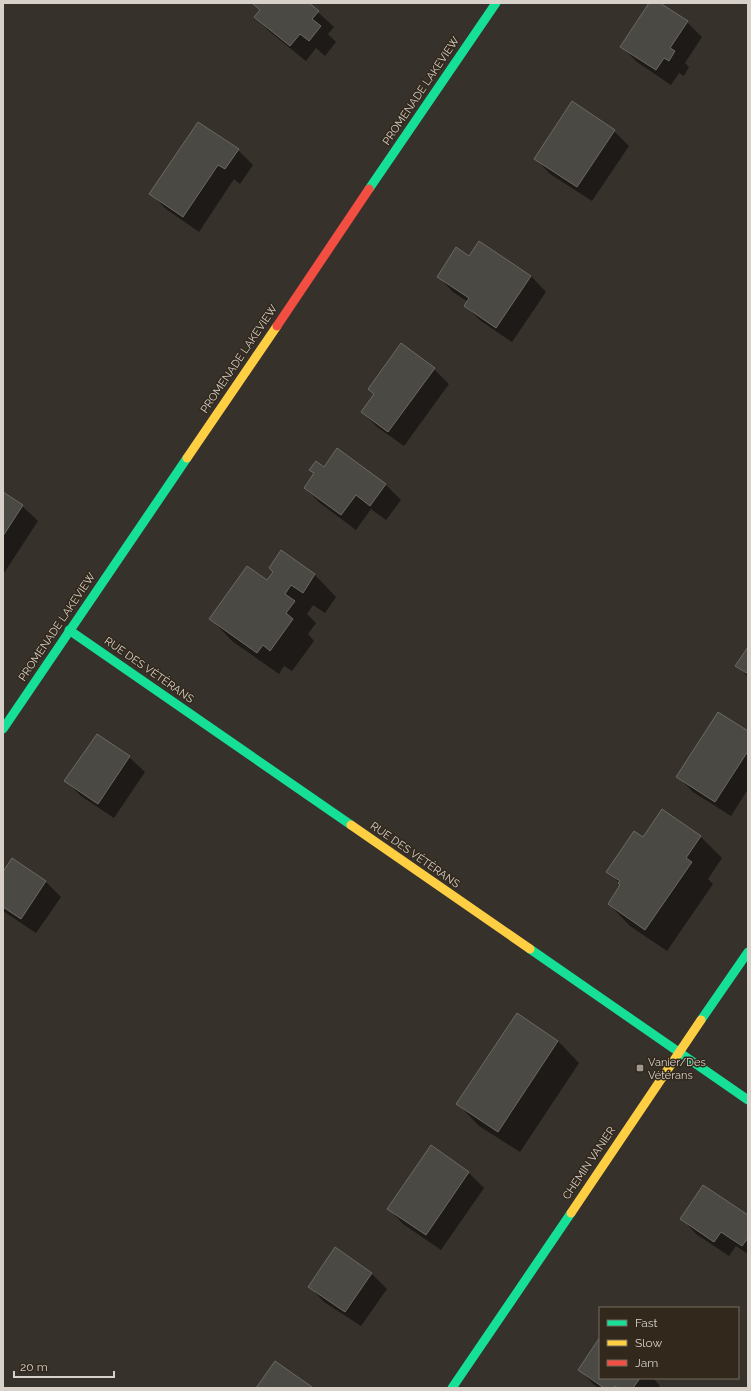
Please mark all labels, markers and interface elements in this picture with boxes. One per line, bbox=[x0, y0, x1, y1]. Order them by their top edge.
street label: PROMENADE LAKEVIEW bbox=[380, 34, 462, 148]
street label: PROMENADE LAKEVIEW bbox=[198, 302, 280, 416]
street label: PROMENADE LAKEVIEW bbox=[16, 570, 98, 684]
street label: RUE DES VÉTÉRANS bbox=[102, 633, 197, 706]
street label: RUE DES VÉTÉRANS bbox=[368, 818, 463, 891]
place label: Vanier/Des Vétérans bbox=[648, 1056, 706, 1082]
marker: Vanier/Des Vétérans bbox=[635, 1063, 645, 1073]
street label: CHEMIN VANIER bbox=[560, 1124, 618, 1202]
legend bbox=[599, 1307, 739, 1379]
text: Fast bbox=[635, 1316, 658, 1330]
text: Slow bbox=[635, 1336, 662, 1350]
scale bar bbox=[14, 1353, 114, 1379]
text: Jam bbox=[635, 1356, 658, 1370]
text: 20 m bbox=[20, 1360, 48, 1374]

